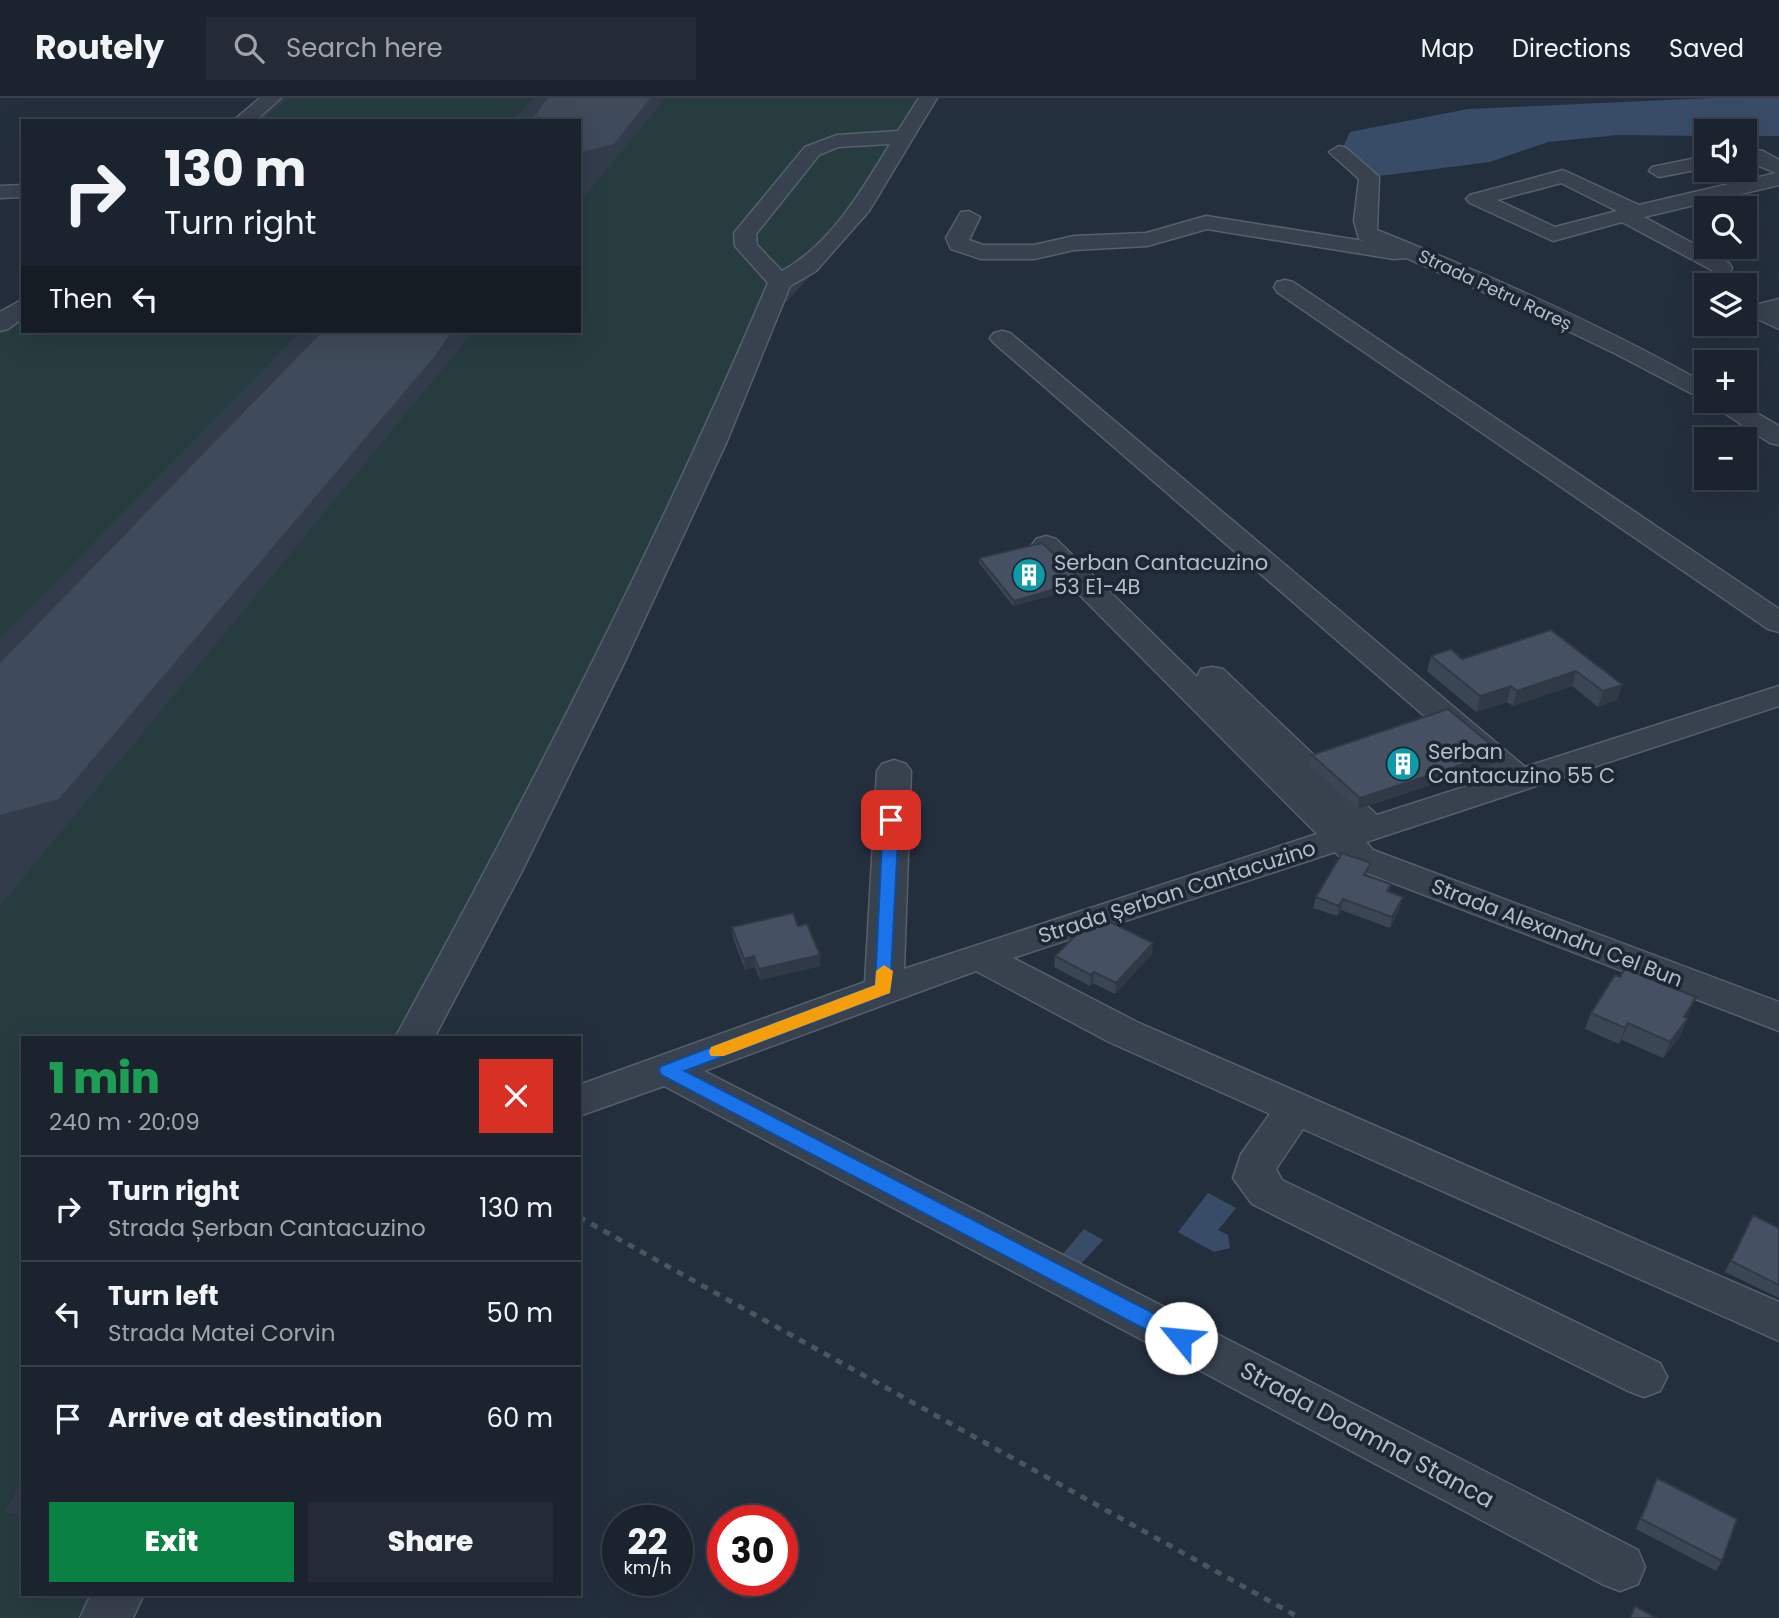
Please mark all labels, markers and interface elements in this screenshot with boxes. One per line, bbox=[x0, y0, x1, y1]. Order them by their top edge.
search box bbox=[206, 17, 696, 80]
text: Routely bbox=[35, 24, 164, 71]
icon: search bbox=[230, 29, 268, 67]
text: Search here bbox=[286, 30, 443, 66]
text: Map bbox=[1421, 32, 1474, 65]
text: Directions bbox=[1512, 32, 1631, 65]
text: Saved bbox=[1669, 32, 1744, 65]
map controls bbox=[1694, 119, 1757, 490]
button: sound bbox=[1694, 119, 1757, 182]
text: 130 m bbox=[164, 135, 306, 203]
icon: right bbox=[49, 147, 140, 238]
button: search bbox=[1694, 196, 1757, 259]
text: Turn right bbox=[164, 200, 316, 245]
street label: Strada Petru Rareș bbox=[1414, 243, 1576, 336]
button: layers bbox=[1694, 273, 1757, 336]
icon: left bbox=[126, 280, 164, 318]
text: Then bbox=[49, 281, 112, 317]
button: + bbox=[1694, 350, 1757, 413]
button: − bbox=[1694, 427, 1757, 490]
place label: Serban Cantacuzino 53 E1-4B bbox=[1054, 548, 1268, 601]
building icon: Serban Cantacuzino 53 E1-4B bbox=[1010, 556, 1048, 594]
place label: Serban Cantacuzino 55 C bbox=[1428, 737, 1615, 790]
building icon: Serban Cantacuzino 55 C bbox=[1384, 745, 1422, 783]
pin bbox=[861, 790, 921, 850]
icon: arrive bbox=[872, 801, 910, 839]
street label: Strada Șerban Cantacuzino bbox=[1034, 833, 1319, 950]
street label: Strada Alexandru Cel Bun bbox=[1427, 871, 1687, 994]
text: 1 min bbox=[49, 1049, 160, 1108]
button: close bbox=[479, 1059, 553, 1133]
text: 240 m · 20:09 bbox=[49, 1106, 200, 1138]
text: Turn right bbox=[108, 1173, 240, 1209]
icon: right bbox=[49, 1190, 87, 1228]
text: 130 m bbox=[479, 1190, 553, 1226]
text: Strada Șerban Cantacuzino bbox=[108, 1212, 426, 1244]
text: Turn left bbox=[108, 1278, 219, 1314]
icon: left bbox=[49, 1295, 87, 1333]
text: 50 m bbox=[487, 1295, 553, 1331]
position arrow bbox=[1144, 1301, 1218, 1375]
text: Strada Matei Corvin bbox=[108, 1317, 335, 1349]
street label: Strada Doamna Stanca bbox=[1234, 1353, 1500, 1516]
icon: arrive bbox=[49, 1400, 87, 1438]
text: Arrive at destination bbox=[108, 1400, 383, 1436]
text: 60 m bbox=[486, 1400, 553, 1436]
button: Exit bbox=[49, 1502, 294, 1582]
button: Share bbox=[308, 1502, 553, 1582]
speed limit sign: 30 bbox=[707, 1505, 798, 1596]
text: 22 bbox=[628, 1517, 667, 1566]
text: km/h bbox=[624, 1555, 671, 1580]

